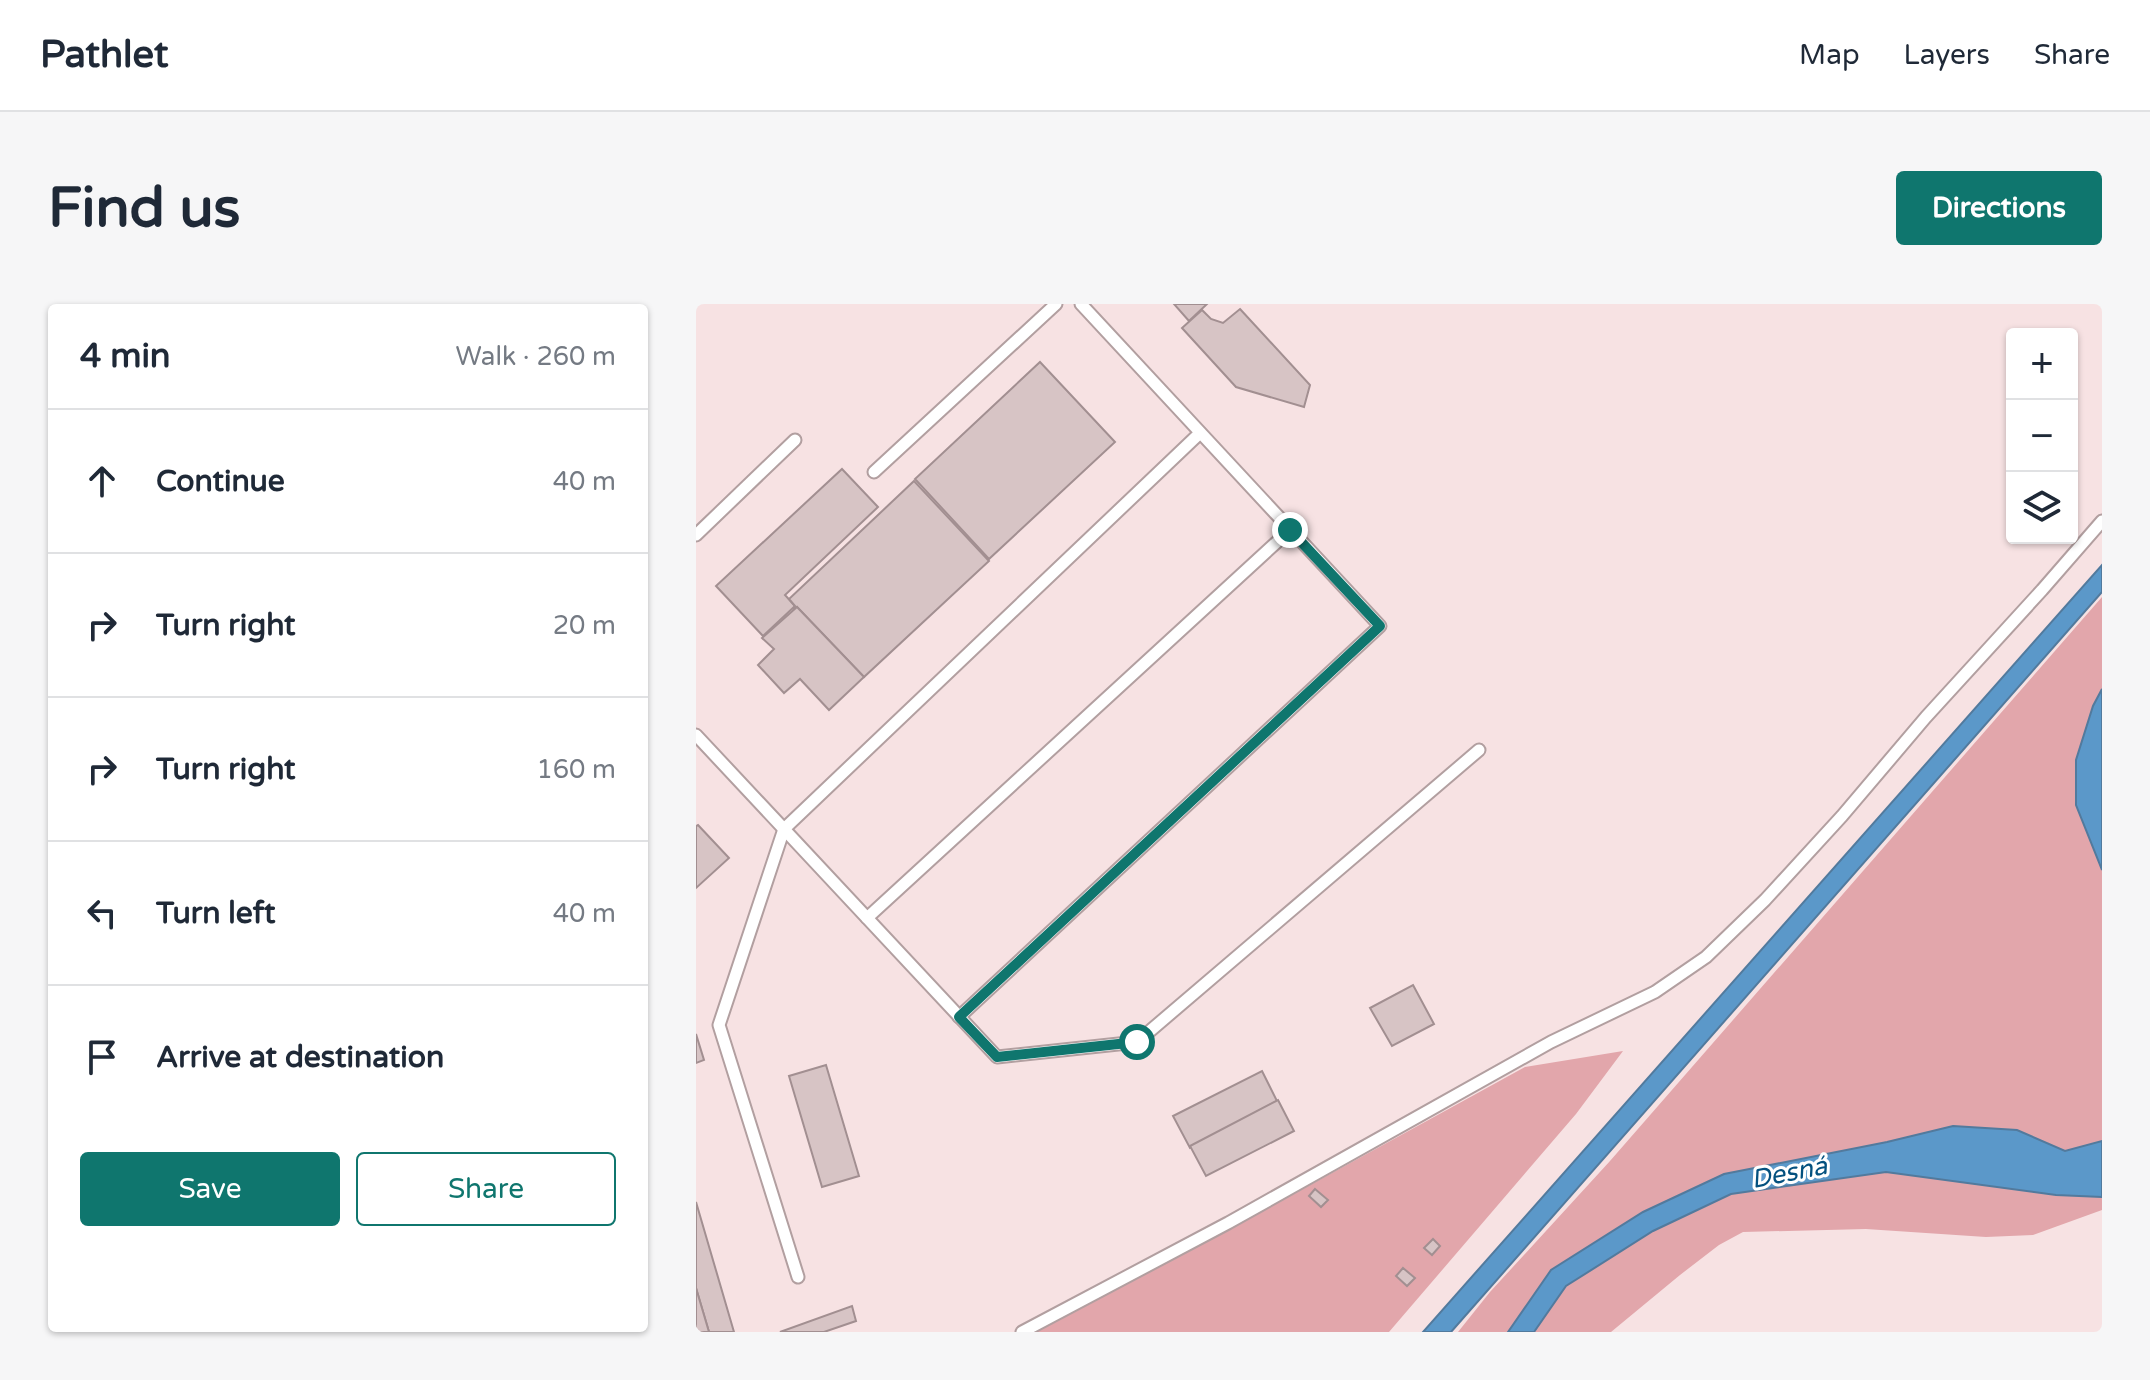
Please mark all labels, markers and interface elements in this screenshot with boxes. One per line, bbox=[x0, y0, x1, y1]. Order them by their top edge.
text: Pathlet bbox=[40, 32, 169, 78]
text: Map bbox=[1799, 38, 1860, 72]
text: Layers bbox=[1904, 38, 1990, 72]
text: Share bbox=[2034, 38, 2110, 72]
button: Directions bbox=[1896, 171, 2102, 245]
text: Find us bbox=[48, 175, 240, 242]
map controls bbox=[2006, 328, 2078, 544]
button: + bbox=[2006, 328, 2078, 400]
text: 4 min bbox=[80, 336, 171, 377]
text: Walk · 260 m bbox=[456, 341, 616, 372]
button: − bbox=[2006, 400, 2078, 472]
icon: ahead bbox=[80, 459, 124, 503]
text: Continue bbox=[156, 463, 285, 500]
text: 40 m bbox=[553, 466, 616, 497]
button: layers bbox=[2006, 472, 2078, 544]
route end bbox=[1272, 512, 1308, 548]
icon: right bbox=[80, 603, 124, 647]
text: Turn right bbox=[156, 607, 296, 644]
text: 20 m bbox=[553, 610, 616, 641]
icon: right bbox=[80, 747, 124, 791]
text: Turn right bbox=[156, 751, 296, 788]
text: 160 m bbox=[536, 754, 616, 785]
icon: left bbox=[80, 891, 124, 935]
text: Turn left bbox=[156, 895, 275, 932]
text: 40 m bbox=[553, 898, 616, 929]
route start bbox=[1119, 1024, 1155, 1060]
icon: arrive bbox=[80, 1035, 124, 1079]
text: Arrive at destination bbox=[156, 1039, 444, 1076]
water label: Desná bbox=[1748, 1150, 1831, 1195]
button: Save bbox=[80, 1152, 340, 1226]
button: Share bbox=[356, 1152, 616, 1226]

